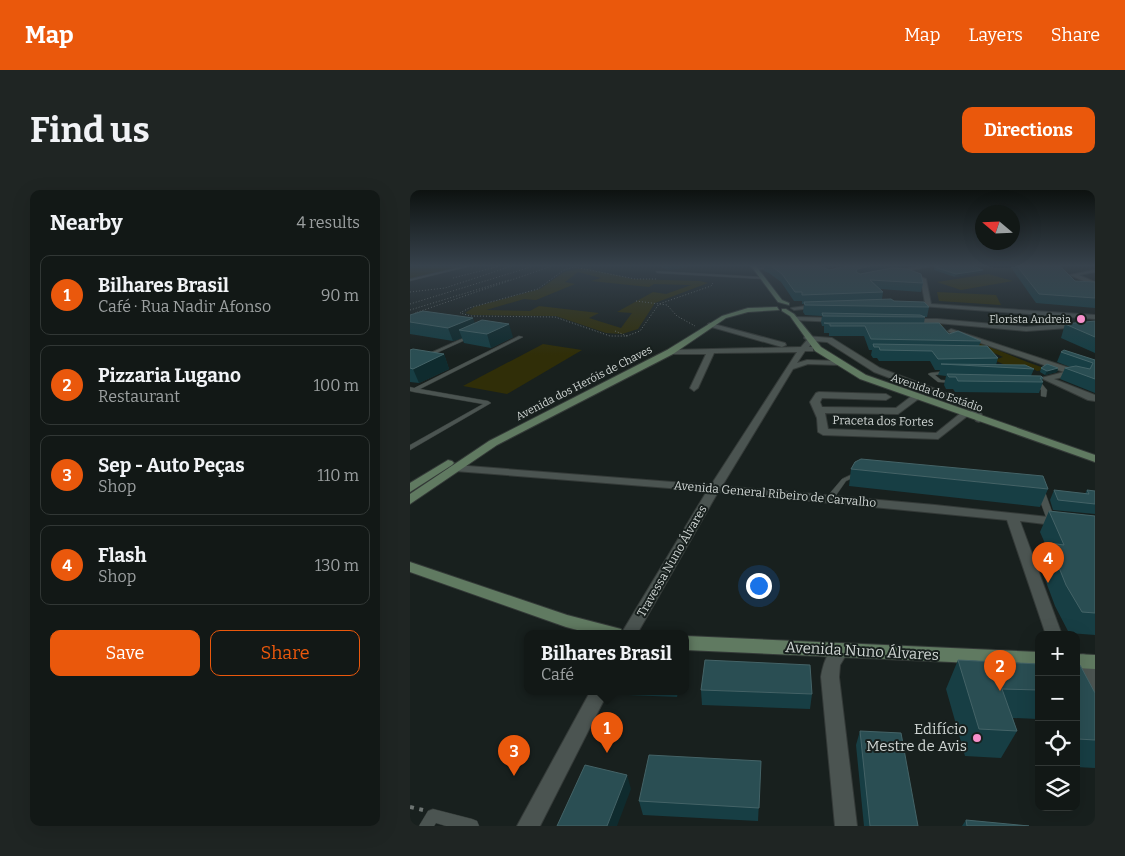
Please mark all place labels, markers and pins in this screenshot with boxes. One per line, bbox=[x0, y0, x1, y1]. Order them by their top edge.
place label: Florista Andreia bbox=[989, 313, 1071, 326]
marker: Florista Andreia bbox=[1075, 313, 1087, 325]
pin: 4 bbox=[1032, 542, 1064, 583]
pin: 2 bbox=[984, 650, 1016, 691]
pin: 1 bbox=[591, 712, 623, 753]
place label: Edifício Mestre de Avis bbox=[866, 720, 967, 755]
marker: Edifício Mestre de Avis bbox=[971, 732, 983, 744]
pin: 3 bbox=[498, 735, 530, 776]

